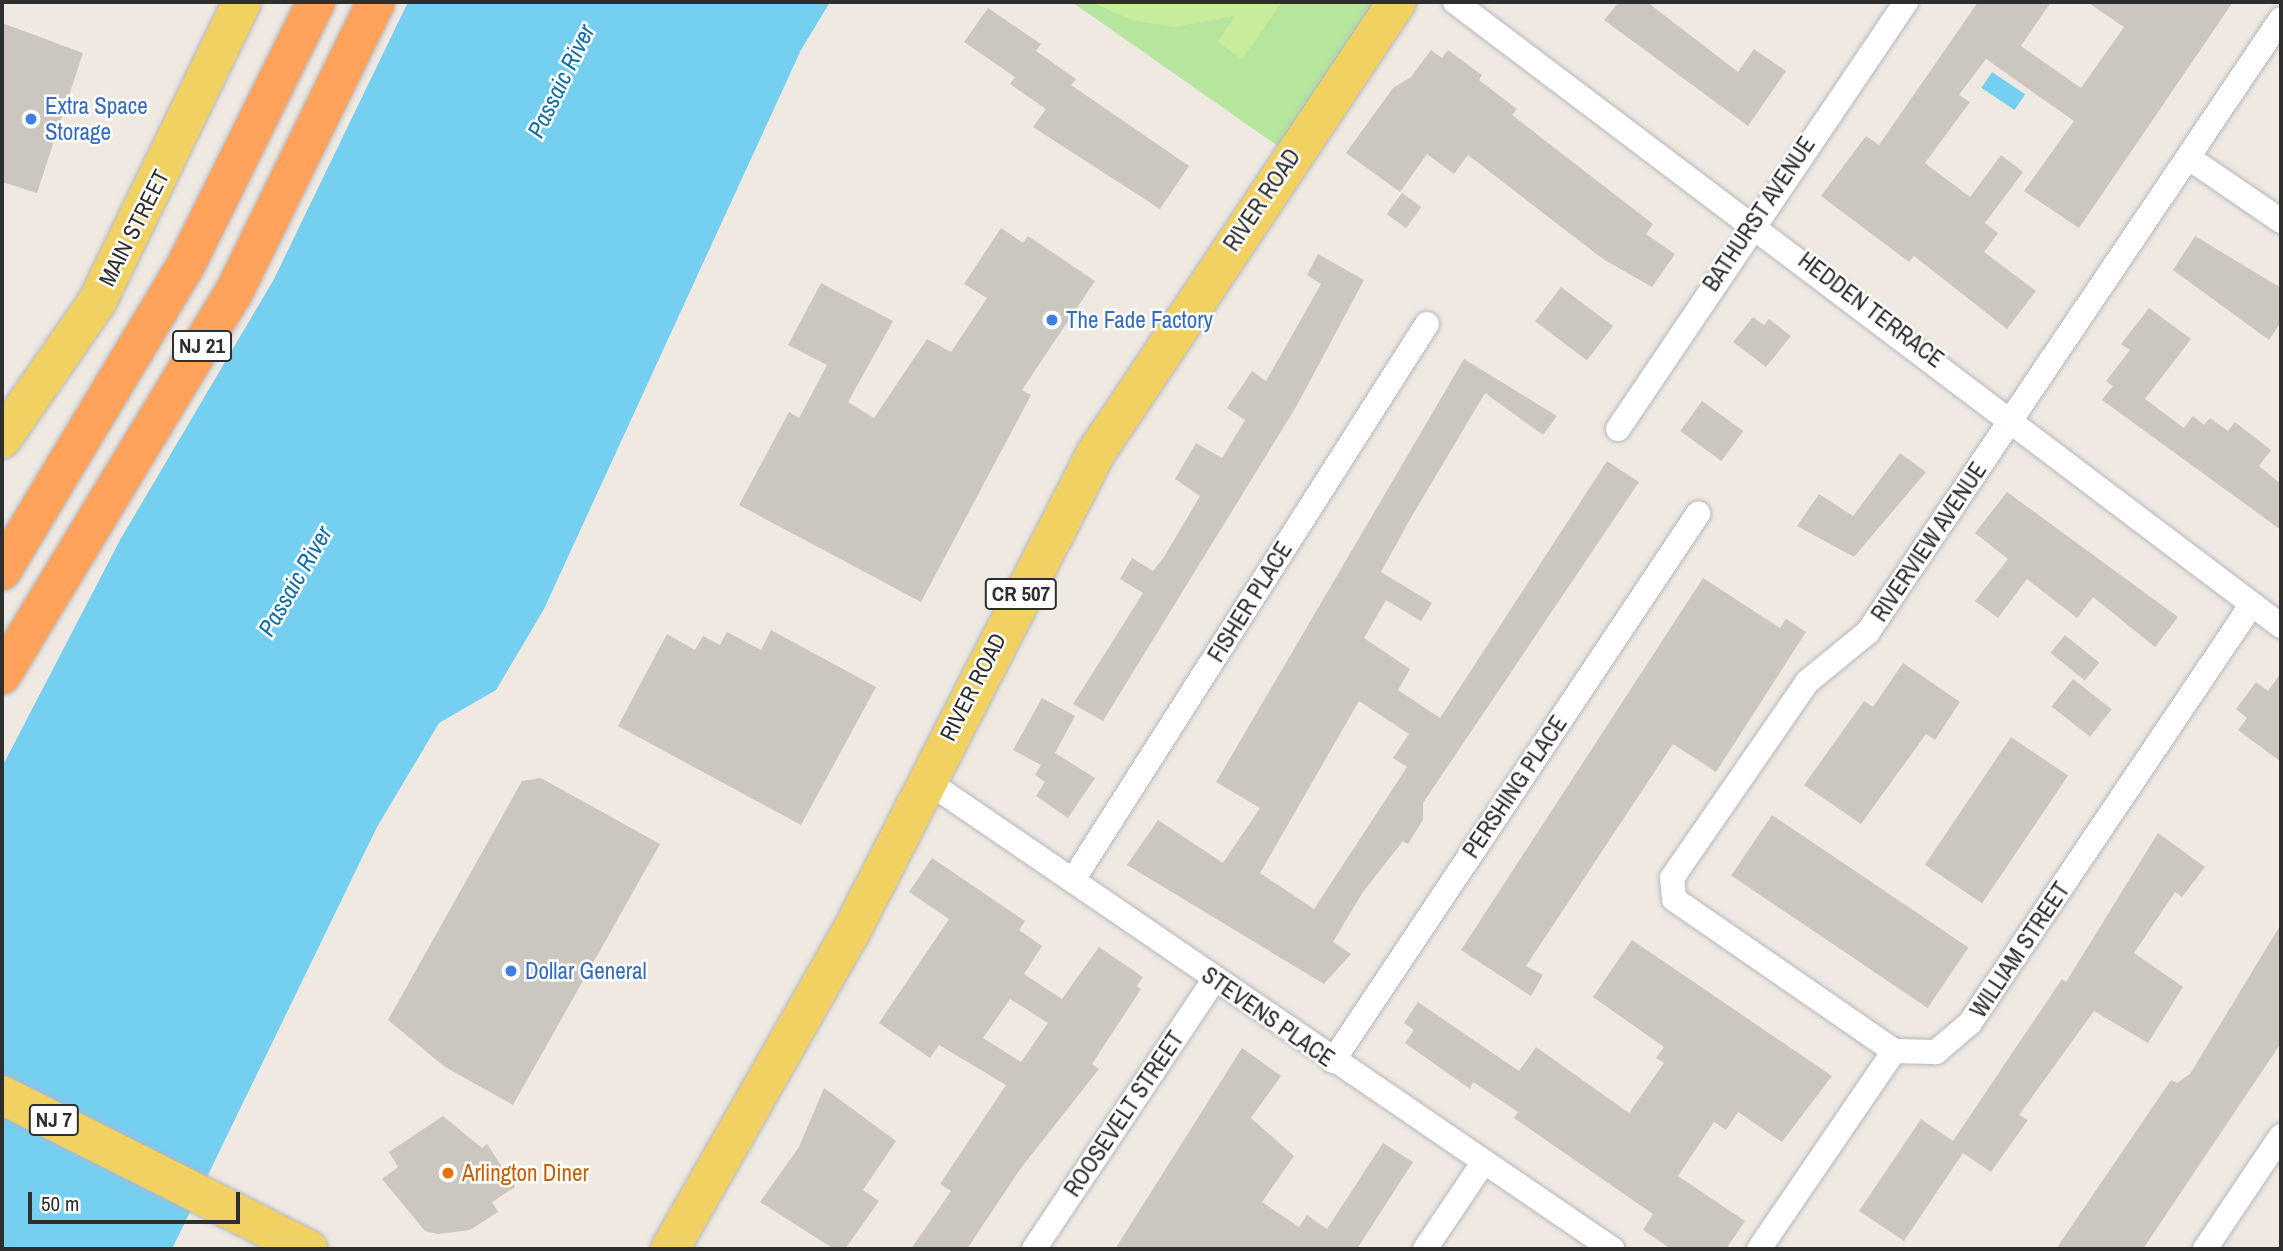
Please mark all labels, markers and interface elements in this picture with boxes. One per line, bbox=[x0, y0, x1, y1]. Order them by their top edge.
water label: Passaic River bbox=[521, 20, 601, 142]
place label: Extra Space Storage bbox=[45, 92, 148, 146]
marker: Extra Space Storage bbox=[23, 111, 39, 127]
street label: BATHURST AVENUE bbox=[1697, 131, 1821, 297]
street label: RIVER ROAD bbox=[1218, 144, 1306, 256]
street label: MAIN STREET bbox=[93, 165, 175, 291]
street label: HEDDEN TERRACE bbox=[1793, 246, 1949, 374]
place label: The Fade Factory bbox=[1066, 306, 1213, 334]
marker: The Fade Factory bbox=[1044, 312, 1060, 328]
road number: NJ 21 bbox=[170, 328, 234, 364]
street label: RIVERVIEW AVENUE bbox=[1865, 457, 1993, 627]
water label: Passaic River bbox=[252, 521, 338, 641]
street label: FISHER PLACE bbox=[1202, 537, 1298, 667]
road number: CR 507 bbox=[984, 576, 1058, 612]
street label: RIVER ROAD bbox=[934, 628, 1012, 746]
street label: PERSHING PLACE bbox=[1457, 711, 1573, 863]
street label: WILLIAM STREET bbox=[1965, 877, 2075, 1023]
place label: Dollar General bbox=[525, 957, 647, 985]
street label: STEVENS PLACE bbox=[1197, 961, 1339, 1073]
marker: Dollar General bbox=[503, 963, 519, 979]
street label: ROOSEVELT STREET bbox=[1058, 1026, 1190, 1202]
road number: NJ 7 bbox=[28, 1102, 80, 1138]
place label: Arlington Diner bbox=[462, 1159, 589, 1187]
marker: Arlington Diner bbox=[440, 1165, 456, 1181]
scale bar bbox=[32, 1178, 243, 1222]
text: 50 m bbox=[41, 1189, 79, 1218]

